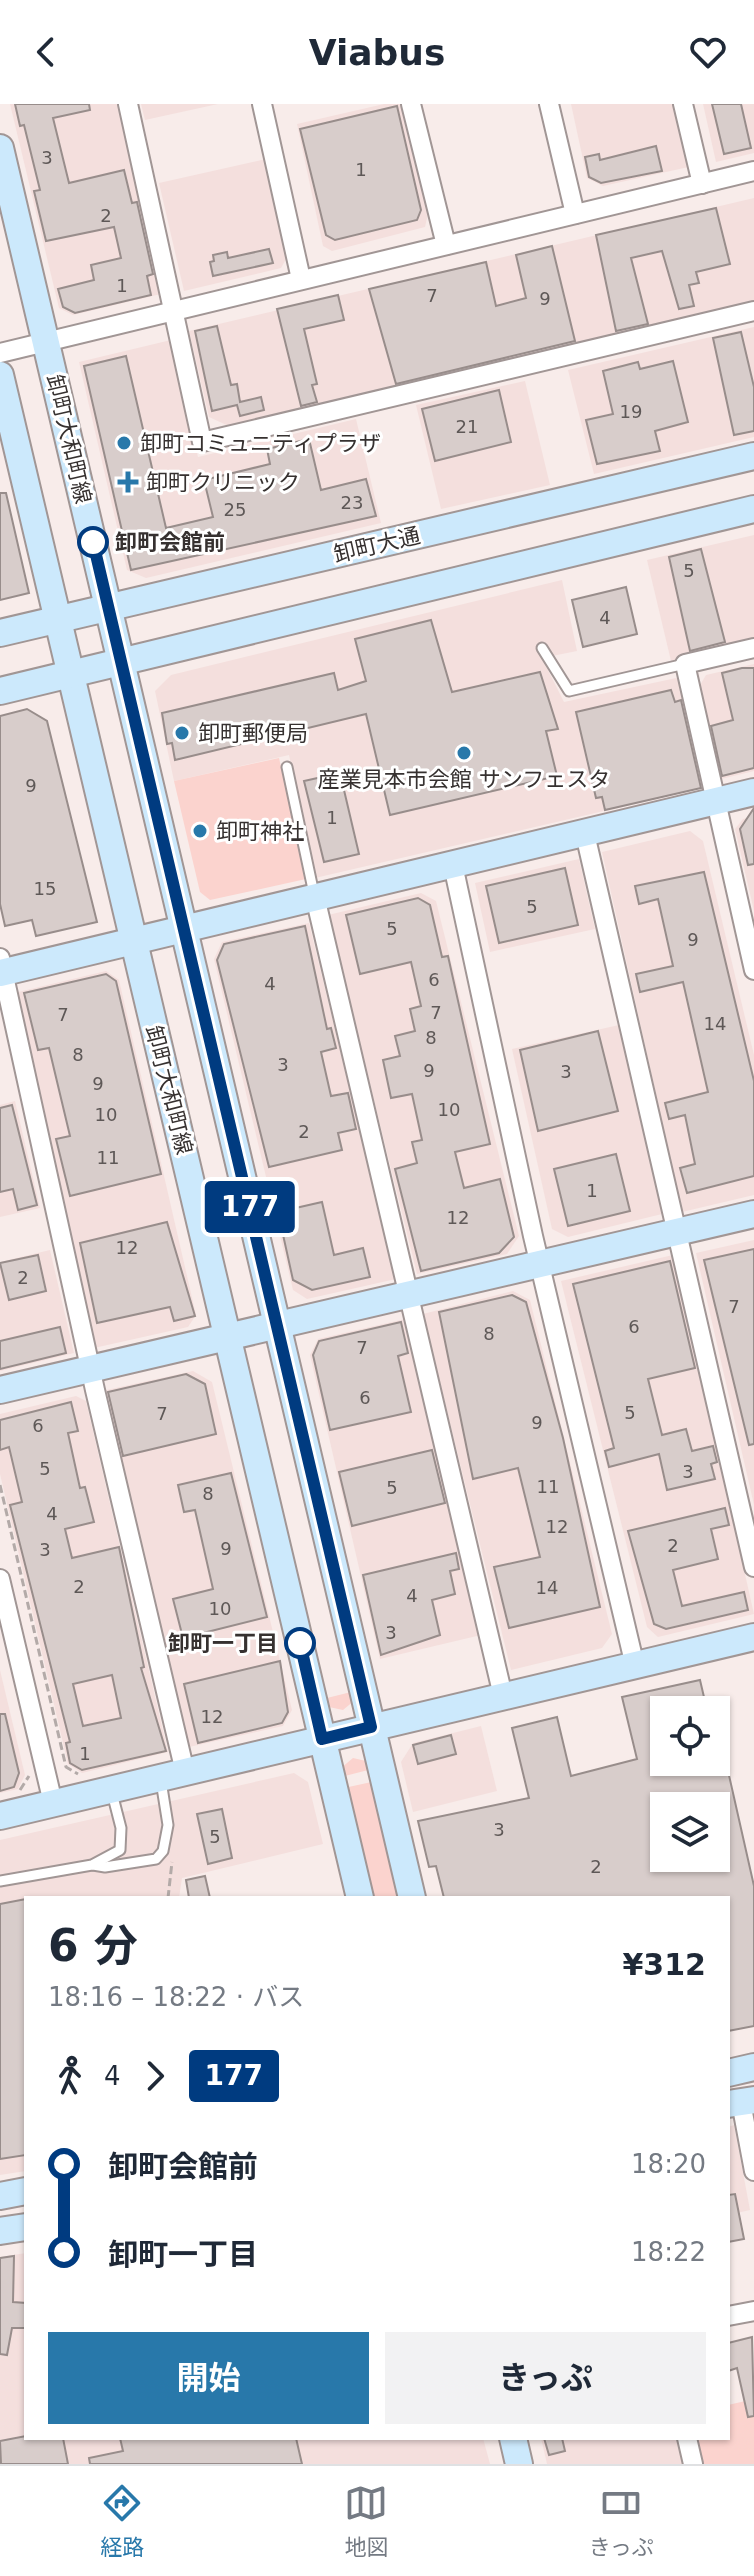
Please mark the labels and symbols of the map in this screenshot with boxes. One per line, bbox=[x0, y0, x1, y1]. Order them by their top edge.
house number: 3 bbox=[41, 147, 53, 168]
house number: 1 bbox=[355, 159, 367, 180]
house number: 2 bbox=[100, 205, 112, 226]
house number: 1 bbox=[116, 275, 128, 296]
house number: 7 bbox=[426, 285, 438, 306]
house number: 9 bbox=[539, 288, 551, 309]
street label: 卸町大和町線 bbox=[42, 372, 96, 506]
house number: 19 bbox=[620, 401, 642, 422]
house number: 21 bbox=[456, 416, 478, 437]
place label: 卸町コミュニティプラザ bbox=[140, 431, 381, 456]
marker: 卸町コミュニティプラザ bbox=[115, 434, 133, 452]
place label: 卸町クリニック bbox=[146, 470, 300, 495]
marker: 卸町クリニック bbox=[117, 471, 139, 493]
house number: 23 bbox=[341, 492, 363, 513]
house number: 25 bbox=[224, 499, 246, 520]
street label: 卸町大通 bbox=[331, 523, 423, 567]
marker: 卸町会館前 bbox=[78, 527, 108, 557]
place label: 卸町会館前 bbox=[115, 530, 225, 555]
house number: 5 bbox=[683, 560, 695, 581]
house number: 4 bbox=[599, 607, 611, 628]
place label: 卸町郵便局 bbox=[198, 721, 308, 746]
marker: 卸町郵便局 bbox=[173, 724, 191, 742]
marker: 産業見本市会館 サンフェスタ bbox=[455, 744, 473, 762]
place label: 産業見本市会館 サンフェスタ bbox=[318, 767, 610, 792]
house number: 9 bbox=[25, 775, 37, 796]
house number: 1 bbox=[326, 807, 338, 828]
place label: 卸町神社 bbox=[216, 819, 304, 844]
marker: 卸町神社 bbox=[191, 822, 209, 840]
house number: 15 bbox=[34, 878, 56, 899]
house number: 5 bbox=[526, 896, 538, 917]
house number: 5 bbox=[386, 918, 398, 939]
house number: 9 bbox=[687, 929, 699, 950]
house number: 6 bbox=[428, 969, 440, 990]
house number: 4 bbox=[264, 973, 276, 994]
house number: 7 bbox=[430, 1002, 442, 1023]
house number: 7 bbox=[57, 1004, 69, 1025]
house number: 14 bbox=[704, 1013, 726, 1034]
street label: 卸町大和町線 bbox=[141, 1023, 197, 1157]
house number: 8 bbox=[425, 1027, 437, 1048]
house number: 8 bbox=[72, 1044, 84, 1065]
house number: 3 bbox=[277, 1054, 289, 1075]
house number: 9 bbox=[423, 1060, 435, 1081]
house number: 3 bbox=[560, 1061, 572, 1082]
house number: 9 bbox=[92, 1073, 104, 1094]
house number: 10 bbox=[438, 1099, 460, 1120]
house number: 10 bbox=[95, 1104, 117, 1125]
house number: 2 bbox=[298, 1121, 310, 1142]
house number: 11 bbox=[97, 1147, 119, 1168]
house number: 1 bbox=[586, 1180, 598, 1201]
line badge: 177 bbox=[204, 1181, 296, 1233]
house number: 12 bbox=[447, 1207, 469, 1228]
house number: 12 bbox=[116, 1237, 138, 1258]
house number: 2 bbox=[17, 1267, 29, 1288]
house number: 7 bbox=[728, 1296, 740, 1317]
house number: 6 bbox=[628, 1316, 640, 1337]
house number: 8 bbox=[483, 1323, 495, 1344]
house number: 7 bbox=[356, 1337, 368, 1358]
house number: 6 bbox=[359, 1387, 371, 1408]
house number: 5 bbox=[624, 1402, 636, 1423]
house number: 7 bbox=[156, 1403, 168, 1424]
house number: 9 bbox=[531, 1412, 543, 1433]
house number: 6 bbox=[32, 1415, 44, 1436]
house number: 5 bbox=[39, 1458, 51, 1479]
house number: 3 bbox=[682, 1461, 694, 1482]
house number: 11 bbox=[537, 1476, 559, 1497]
house number: 5 bbox=[386, 1477, 398, 1498]
house number: 8 bbox=[202, 1483, 214, 1504]
house number: 4 bbox=[46, 1503, 58, 1524]
house number: 12 bbox=[546, 1516, 568, 1537]
house number: 2 bbox=[667, 1535, 679, 1556]
house number: 9 bbox=[220, 1538, 232, 1559]
house number: 3 bbox=[39, 1539, 51, 1560]
house number: 2 bbox=[73, 1576, 85, 1597]
house number: 14 bbox=[536, 1577, 558, 1598]
house number: 4 bbox=[406, 1585, 418, 1606]
house number: 10 bbox=[209, 1598, 231, 1619]
house number: 3 bbox=[385, 1622, 397, 1643]
marker: 卸町一丁目 bbox=[285, 1628, 315, 1658]
place label: 卸町一丁目 bbox=[168, 1631, 278, 1656]
house number: 12 bbox=[201, 1706, 223, 1727]
house number: 1 bbox=[79, 1743, 91, 1764]
house number: 3 bbox=[493, 1819, 505, 1840]
house number: 5 bbox=[209, 1826, 221, 1847]
house number: 2 bbox=[590, 1856, 602, 1877]

